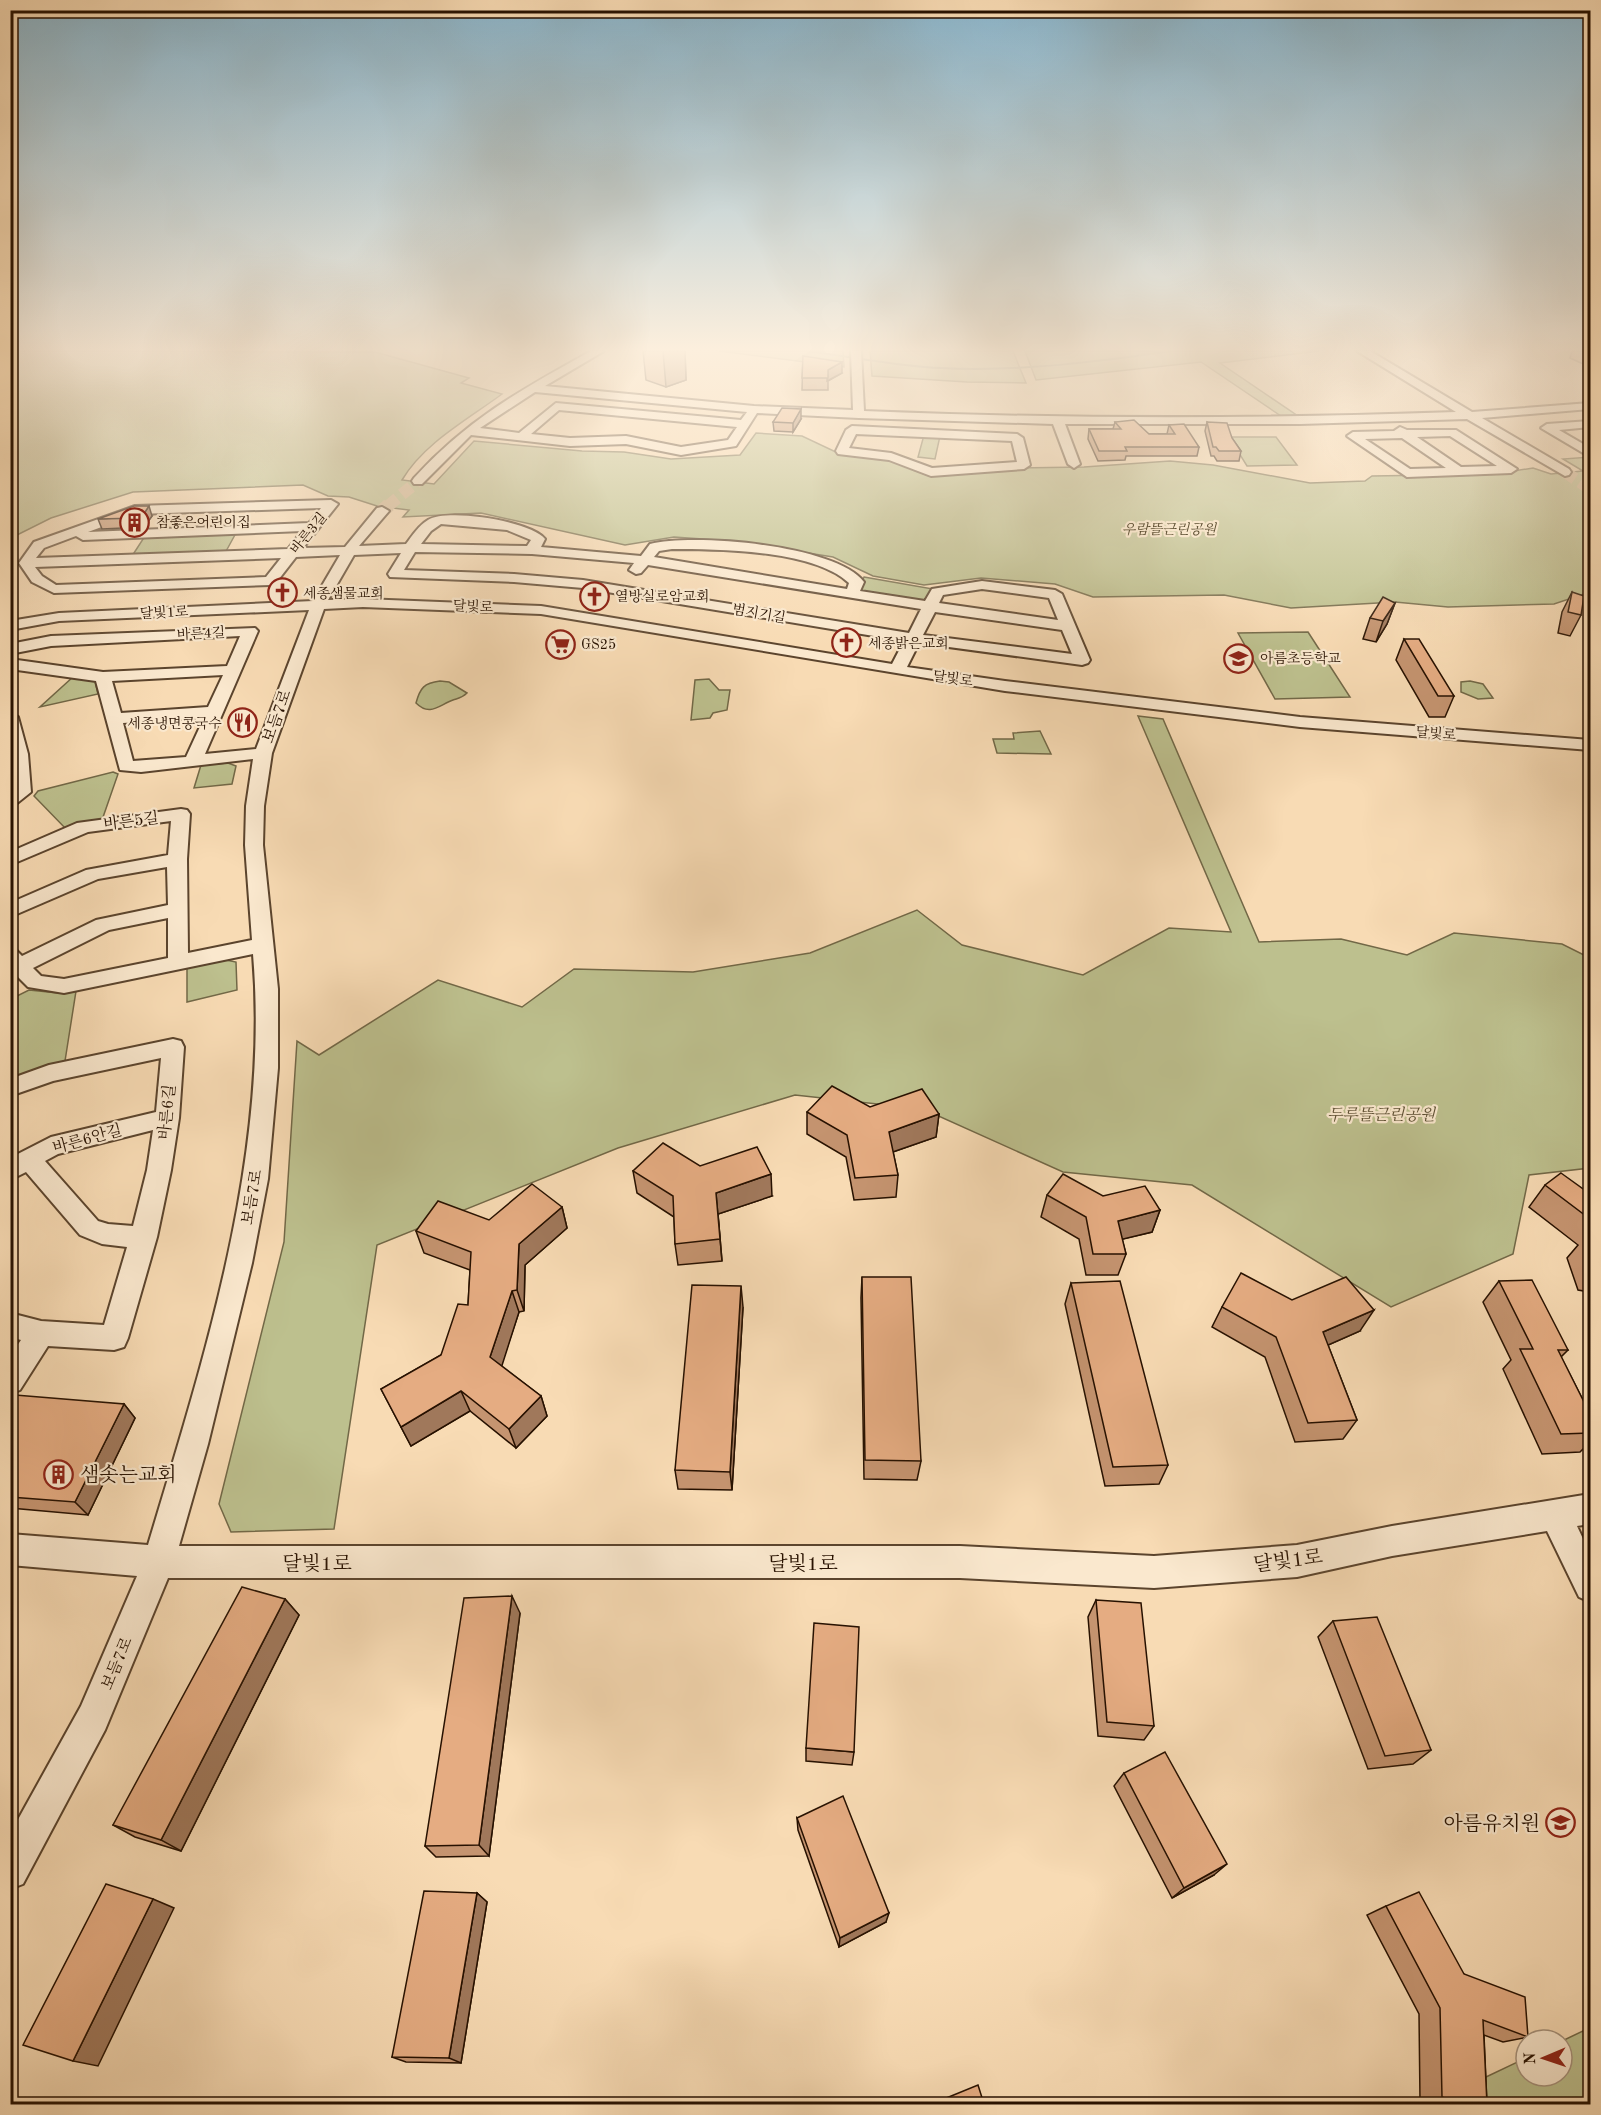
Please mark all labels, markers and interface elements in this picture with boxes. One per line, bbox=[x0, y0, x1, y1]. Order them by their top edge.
building icon: 참좋은어린이집 bbox=[119, 506, 151, 538]
street label: 바른3길 bbox=[287, 510, 330, 557]
place label: 참좋은어린이집 bbox=[156, 515, 251, 530]
park label: 우람뜰근린공원 bbox=[1122, 522, 1218, 537]
church icon: 세종샘물교회 bbox=[266, 577, 298, 609]
church icon: 열방실로암교회 bbox=[578, 580, 610, 612]
place label: 세종샘물교회 bbox=[303, 586, 384, 601]
place label: 열방실로암교회 bbox=[615, 589, 710, 604]
street label: 달빛로 bbox=[452, 598, 494, 615]
street label: 범지기길 bbox=[731, 601, 787, 626]
street label: 달빛1로 bbox=[139, 604, 189, 621]
street label: 바른4길 bbox=[176, 625, 226, 642]
church icon: 세종밝은교회 bbox=[831, 627, 863, 659]
supermarket icon: GS25 bbox=[544, 628, 576, 660]
place label: 세종밝은교회 bbox=[868, 636, 949, 651]
place label: GS25 bbox=[581, 638, 616, 652]
school or university icon: 아름초등학교 bbox=[1223, 642, 1255, 674]
place label: 아름초등학교 bbox=[1260, 651, 1342, 666]
street label: 달빛로 bbox=[932, 668, 975, 689]
street label: 보듬7로 bbox=[260, 687, 295, 746]
restaurant icon: 세종냉면콩국수 bbox=[227, 707, 259, 739]
place label: 세종냉면콩국수 bbox=[127, 716, 222, 731]
street label: 달빛로 bbox=[1415, 724, 1457, 743]
street label: 바른5길 bbox=[103, 810, 160, 833]
street label: 바른6길 bbox=[156, 1084, 179, 1141]
park label: 두루뜰근린공원 bbox=[1327, 1106, 1437, 1124]
street label: 바른6안길 bbox=[51, 1122, 124, 1157]
street label: 보듬7로 bbox=[239, 1168, 266, 1226]
building icon: 샘솟는교회 bbox=[43, 1458, 75, 1490]
place label: 샘솟는교회 bbox=[80, 1464, 177, 1486]
street label: 달빛1로 bbox=[1252, 1546, 1324, 1576]
street label: 달빛1로 bbox=[282, 1553, 352, 1575]
street label: 달빛1로 bbox=[768, 1553, 838, 1575]
street label: 보듬7로 bbox=[99, 1634, 136, 1693]
school or university icon: 아름유치원 bbox=[1545, 1807, 1577, 1839]
place label: 아름유치원 bbox=[1443, 1813, 1540, 1835]
north arrow bbox=[1514, 2028, 1574, 2088]
text: N bbox=[1523, 2051, 1539, 2065]

